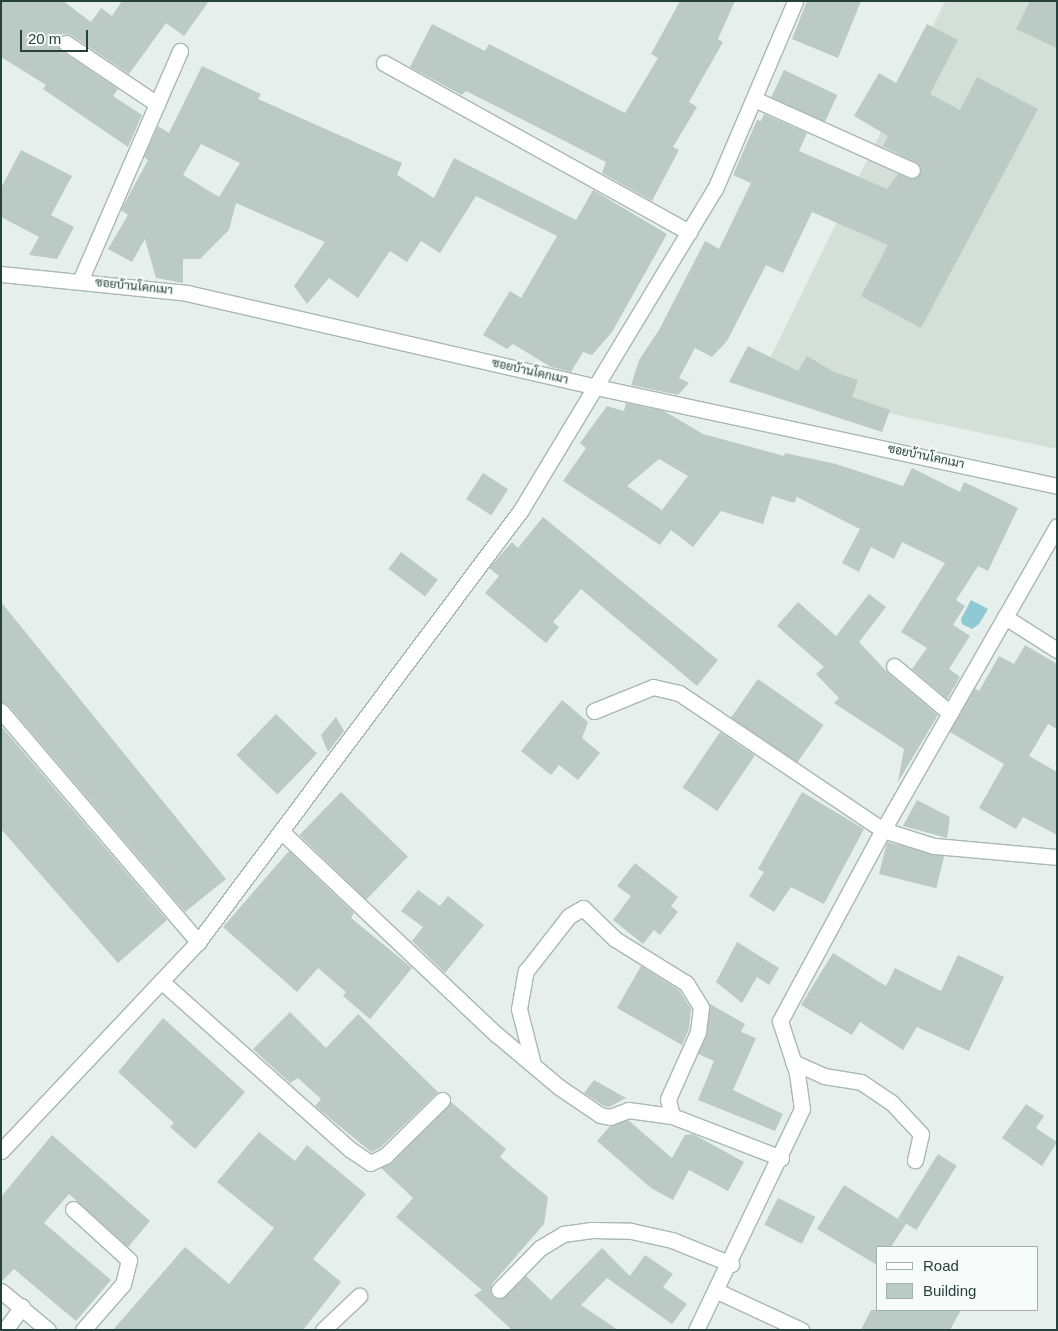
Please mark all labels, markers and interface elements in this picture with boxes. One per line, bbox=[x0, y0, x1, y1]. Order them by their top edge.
scale bar bbox=[22, 20, 90, 52]
text: 20 m bbox=[28, 30, 61, 47]
street label: ซอยบ้านโคกเมา bbox=[94, 276, 174, 298]
street label: ซอยบ้านโคกเมา bbox=[490, 356, 570, 388]
street label: ซอยบ้านโคกเมา bbox=[886, 442, 966, 472]
legend bbox=[876, 1246, 1038, 1311]
text: Road bbox=[923, 1257, 959, 1274]
text: Building bbox=[923, 1282, 976, 1299]

